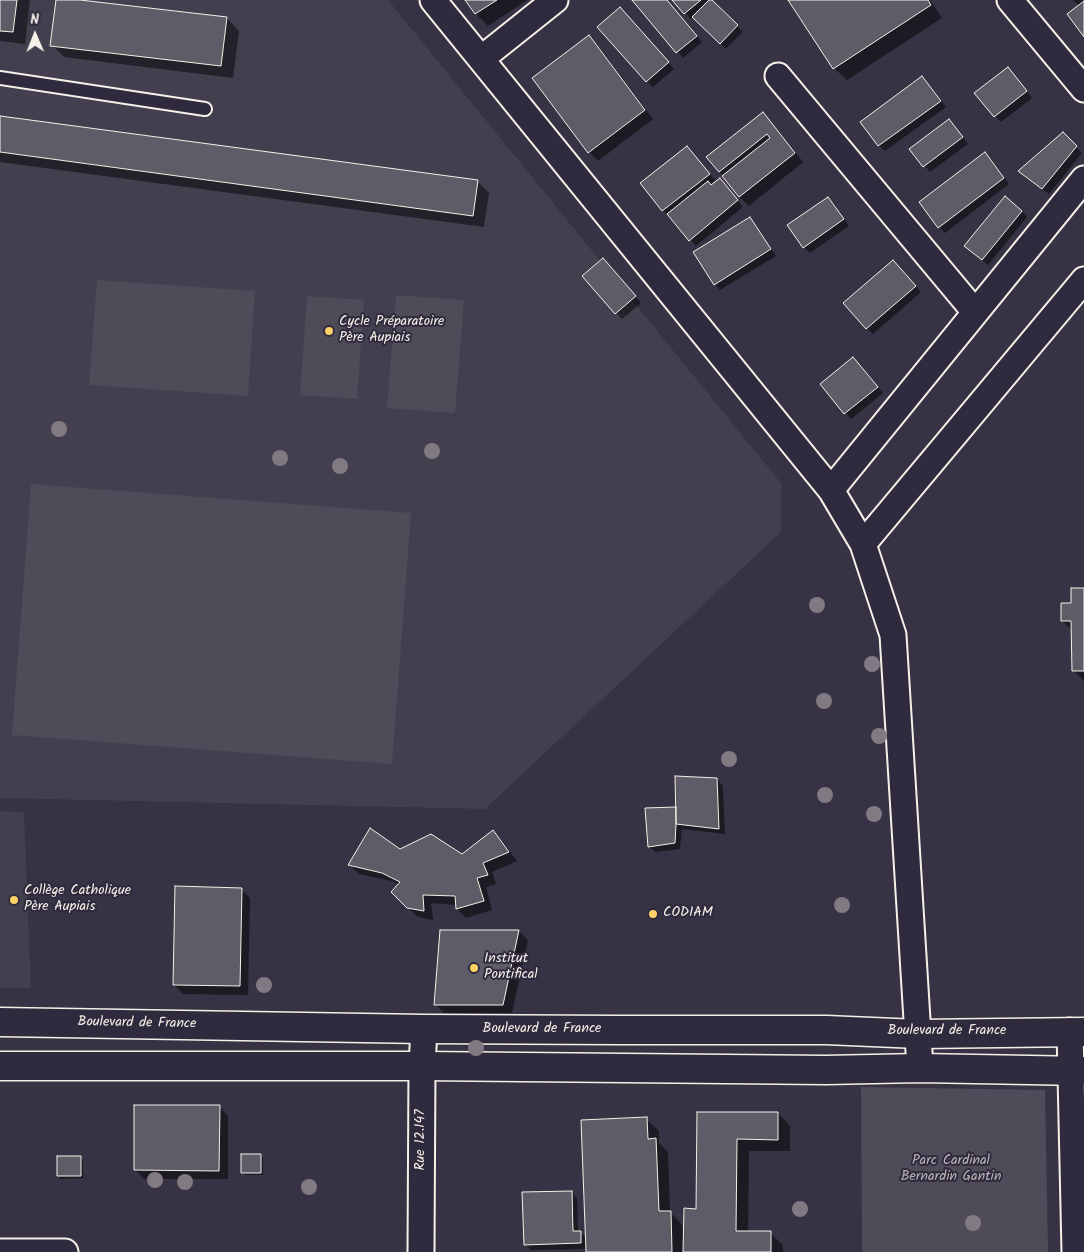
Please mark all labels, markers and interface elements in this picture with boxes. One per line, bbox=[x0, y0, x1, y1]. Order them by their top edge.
text: N bbox=[30, 9, 39, 31]
north arrow bbox=[10, 10, 60, 60]
place label: Cycle Préparatoire Père Aupiais bbox=[339, 315, 444, 348]
marker: Cycle Préparatoire Père Aupiais bbox=[323, 325, 335, 337]
place label: Collège Catholique Père Aupiais bbox=[24, 884, 131, 916]
marker: Collège Catholique Père Aupiais bbox=[8, 894, 20, 906]
place label: CODIAM bbox=[663, 906, 713, 922]
marker: CODIAM bbox=[647, 908, 659, 920]
place label: Institut Pontifical bbox=[484, 952, 538, 984]
marker: Institut Pontifical bbox=[468, 962, 480, 974]
street label: Boulevard de France bbox=[77, 1015, 197, 1033]
street label: Boulevard de France bbox=[483, 1022, 601, 1038]
street label: Boulevard de France bbox=[888, 1024, 1006, 1040]
street label: Rue 12.147 bbox=[414, 1109, 430, 1171]
park label: Parc Cardinal Bernardin Gantin bbox=[901, 1154, 1001, 1186]

